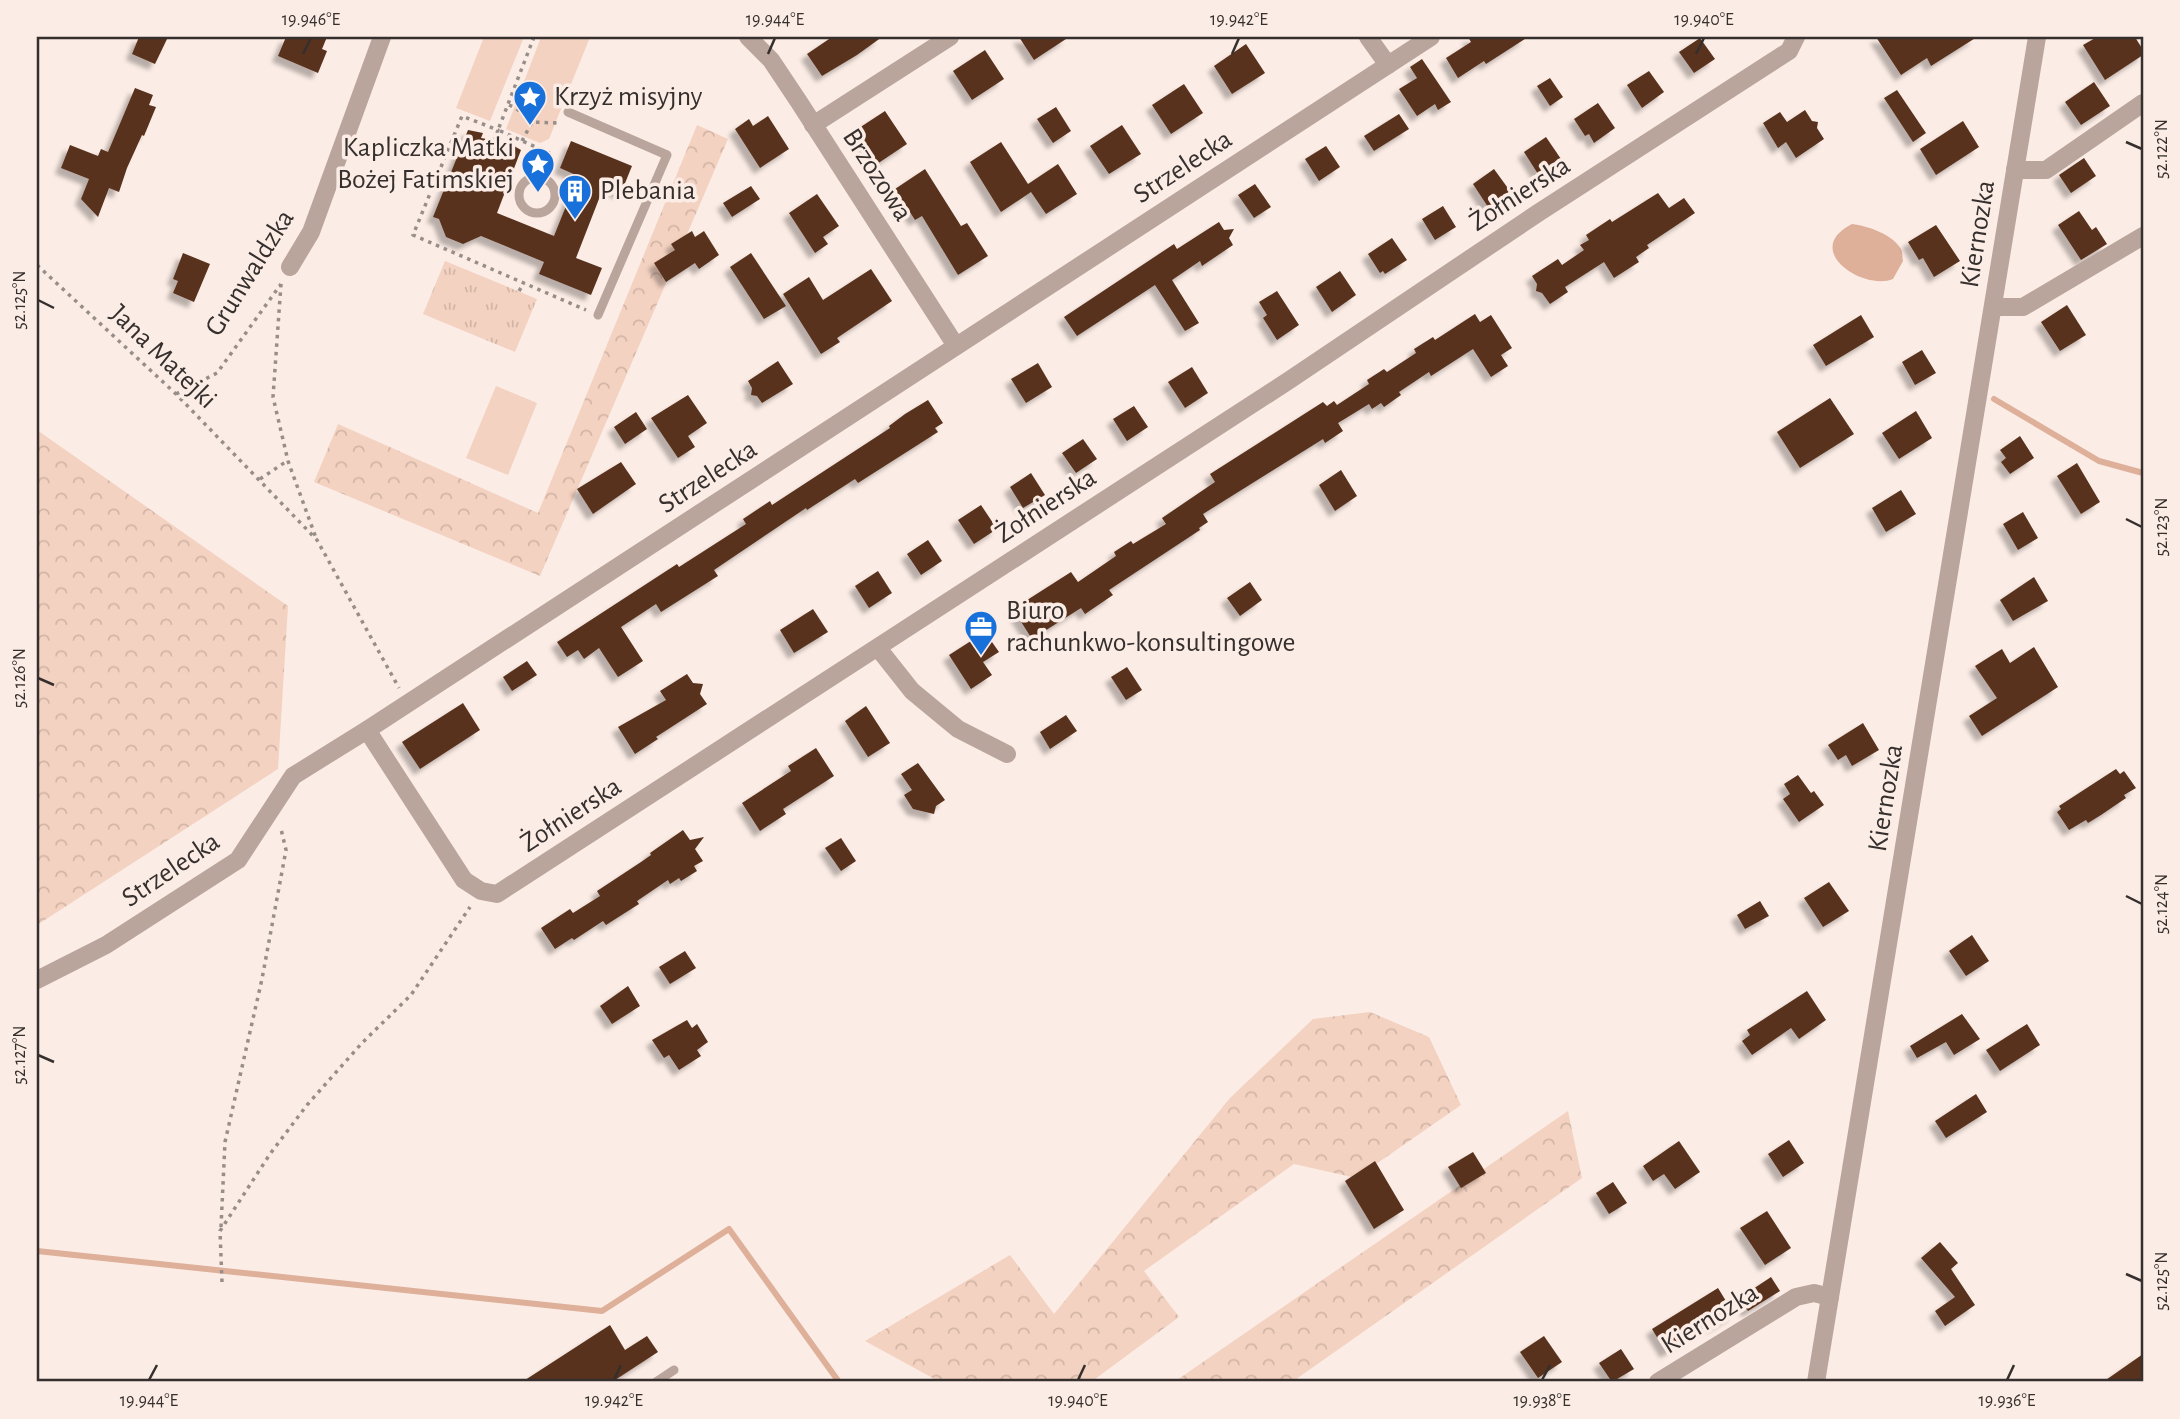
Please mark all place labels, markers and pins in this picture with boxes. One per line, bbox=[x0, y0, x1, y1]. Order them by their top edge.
place icon: Krzyż misyjny bbox=[511, 78, 549, 127]
place label: Krzyż misyjny bbox=[554, 83, 703, 111]
place label: Kapliczka Matki Bożej Fatimskiej bbox=[337, 134, 514, 194]
place icon: Kapliczka Matki Bożej Fatimskiej bbox=[519, 145, 557, 194]
building icon: Plebania bbox=[556, 172, 594, 221]
place label: Plebania bbox=[600, 177, 696, 205]
place label: Biuro rachunkwo-konsultingowe bbox=[1006, 597, 1295, 657]
office icon: Biuro rachunkwo-konsultingowe bbox=[962, 608, 1000, 657]

